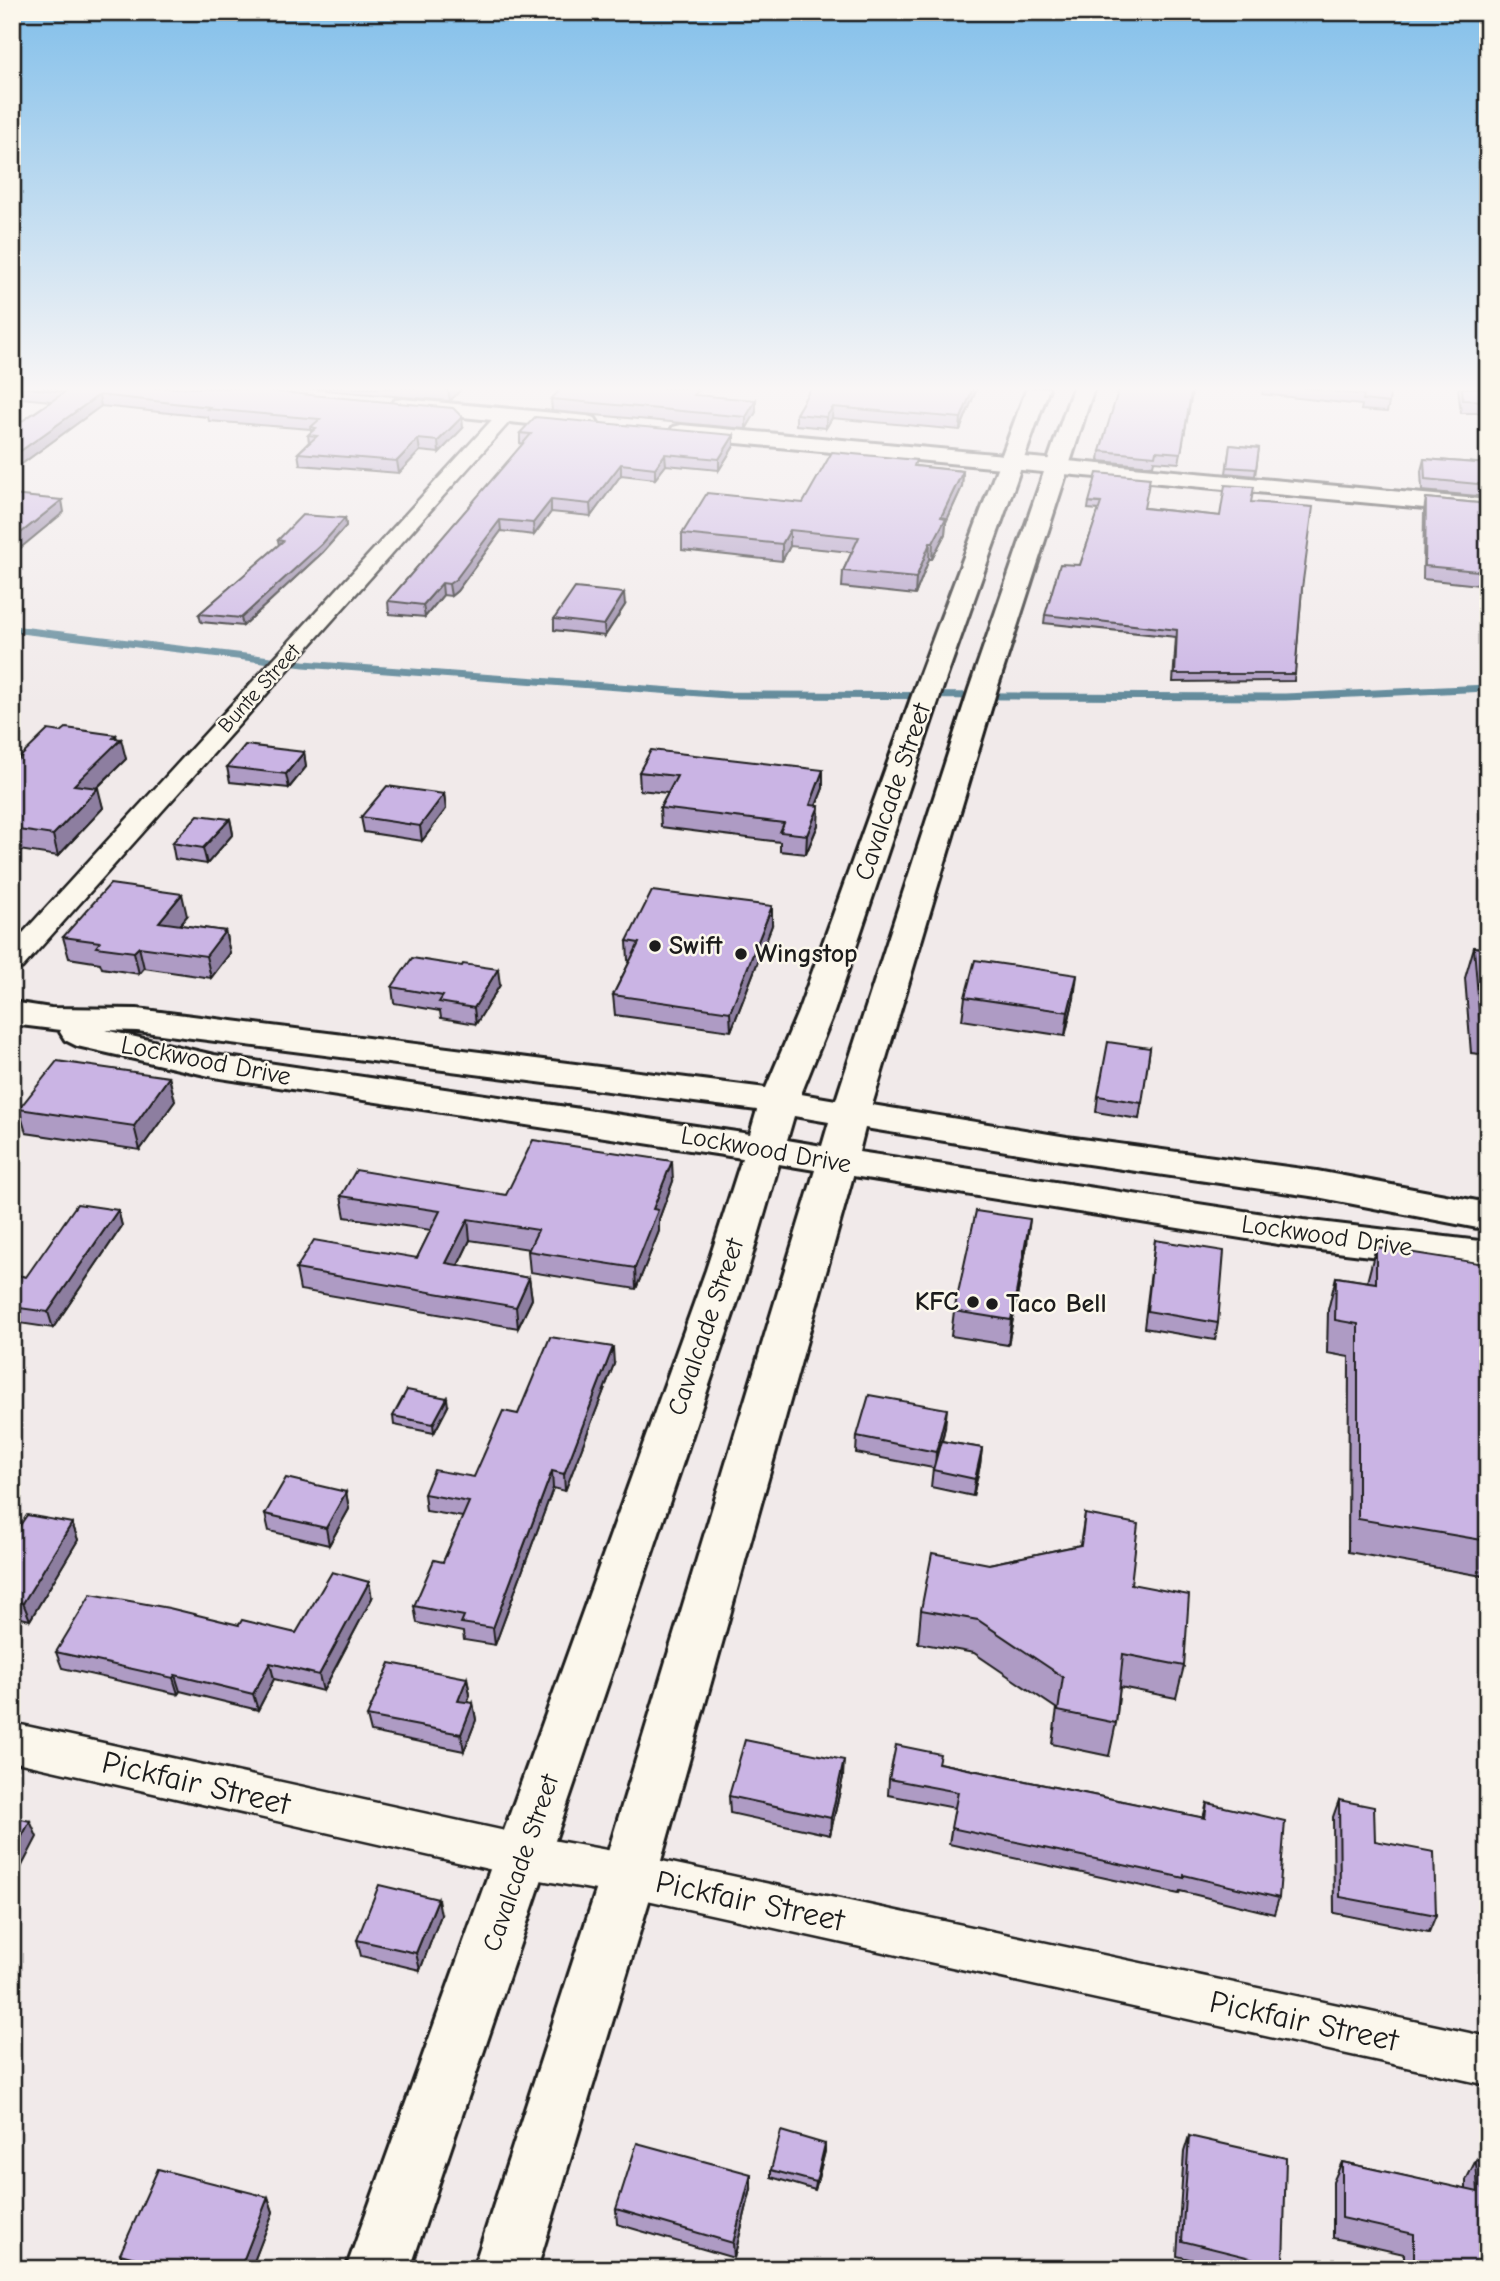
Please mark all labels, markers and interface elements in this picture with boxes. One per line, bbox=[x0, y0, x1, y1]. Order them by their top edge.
street label: Bunte Street bbox=[213, 638, 306, 737]
street label: Cavalcade Street bbox=[849, 698, 938, 885]
place label: Swift bbox=[669, 931, 723, 961]
marker: Swift bbox=[647, 938, 663, 954]
place label: Wingstop bbox=[755, 939, 858, 969]
marker: Wingstop bbox=[733, 946, 749, 962]
street label: Lockwood Drive bbox=[119, 1030, 293, 1092]
street label: Lockwood Drive bbox=[678, 1120, 854, 1180]
street label: Lockwood Drive bbox=[1240, 1209, 1414, 1263]
street label: Cavalcade Street bbox=[662, 1233, 751, 1420]
place label: KFC bbox=[915, 1287, 959, 1317]
place label: Taco Bell bbox=[1006, 1289, 1107, 1319]
marker: KFC bbox=[965, 1294, 981, 1310]
marker: Taco Bell bbox=[984, 1296, 1000, 1312]
street label: Pickfair Street bbox=[98, 1743, 294, 1823]
street label: Cavalcade Street bbox=[477, 1769, 566, 1956]
street label: Pickfair Street bbox=[652, 1863, 848, 1939]
street label: Pickfair Street bbox=[1206, 1983, 1402, 2059]

